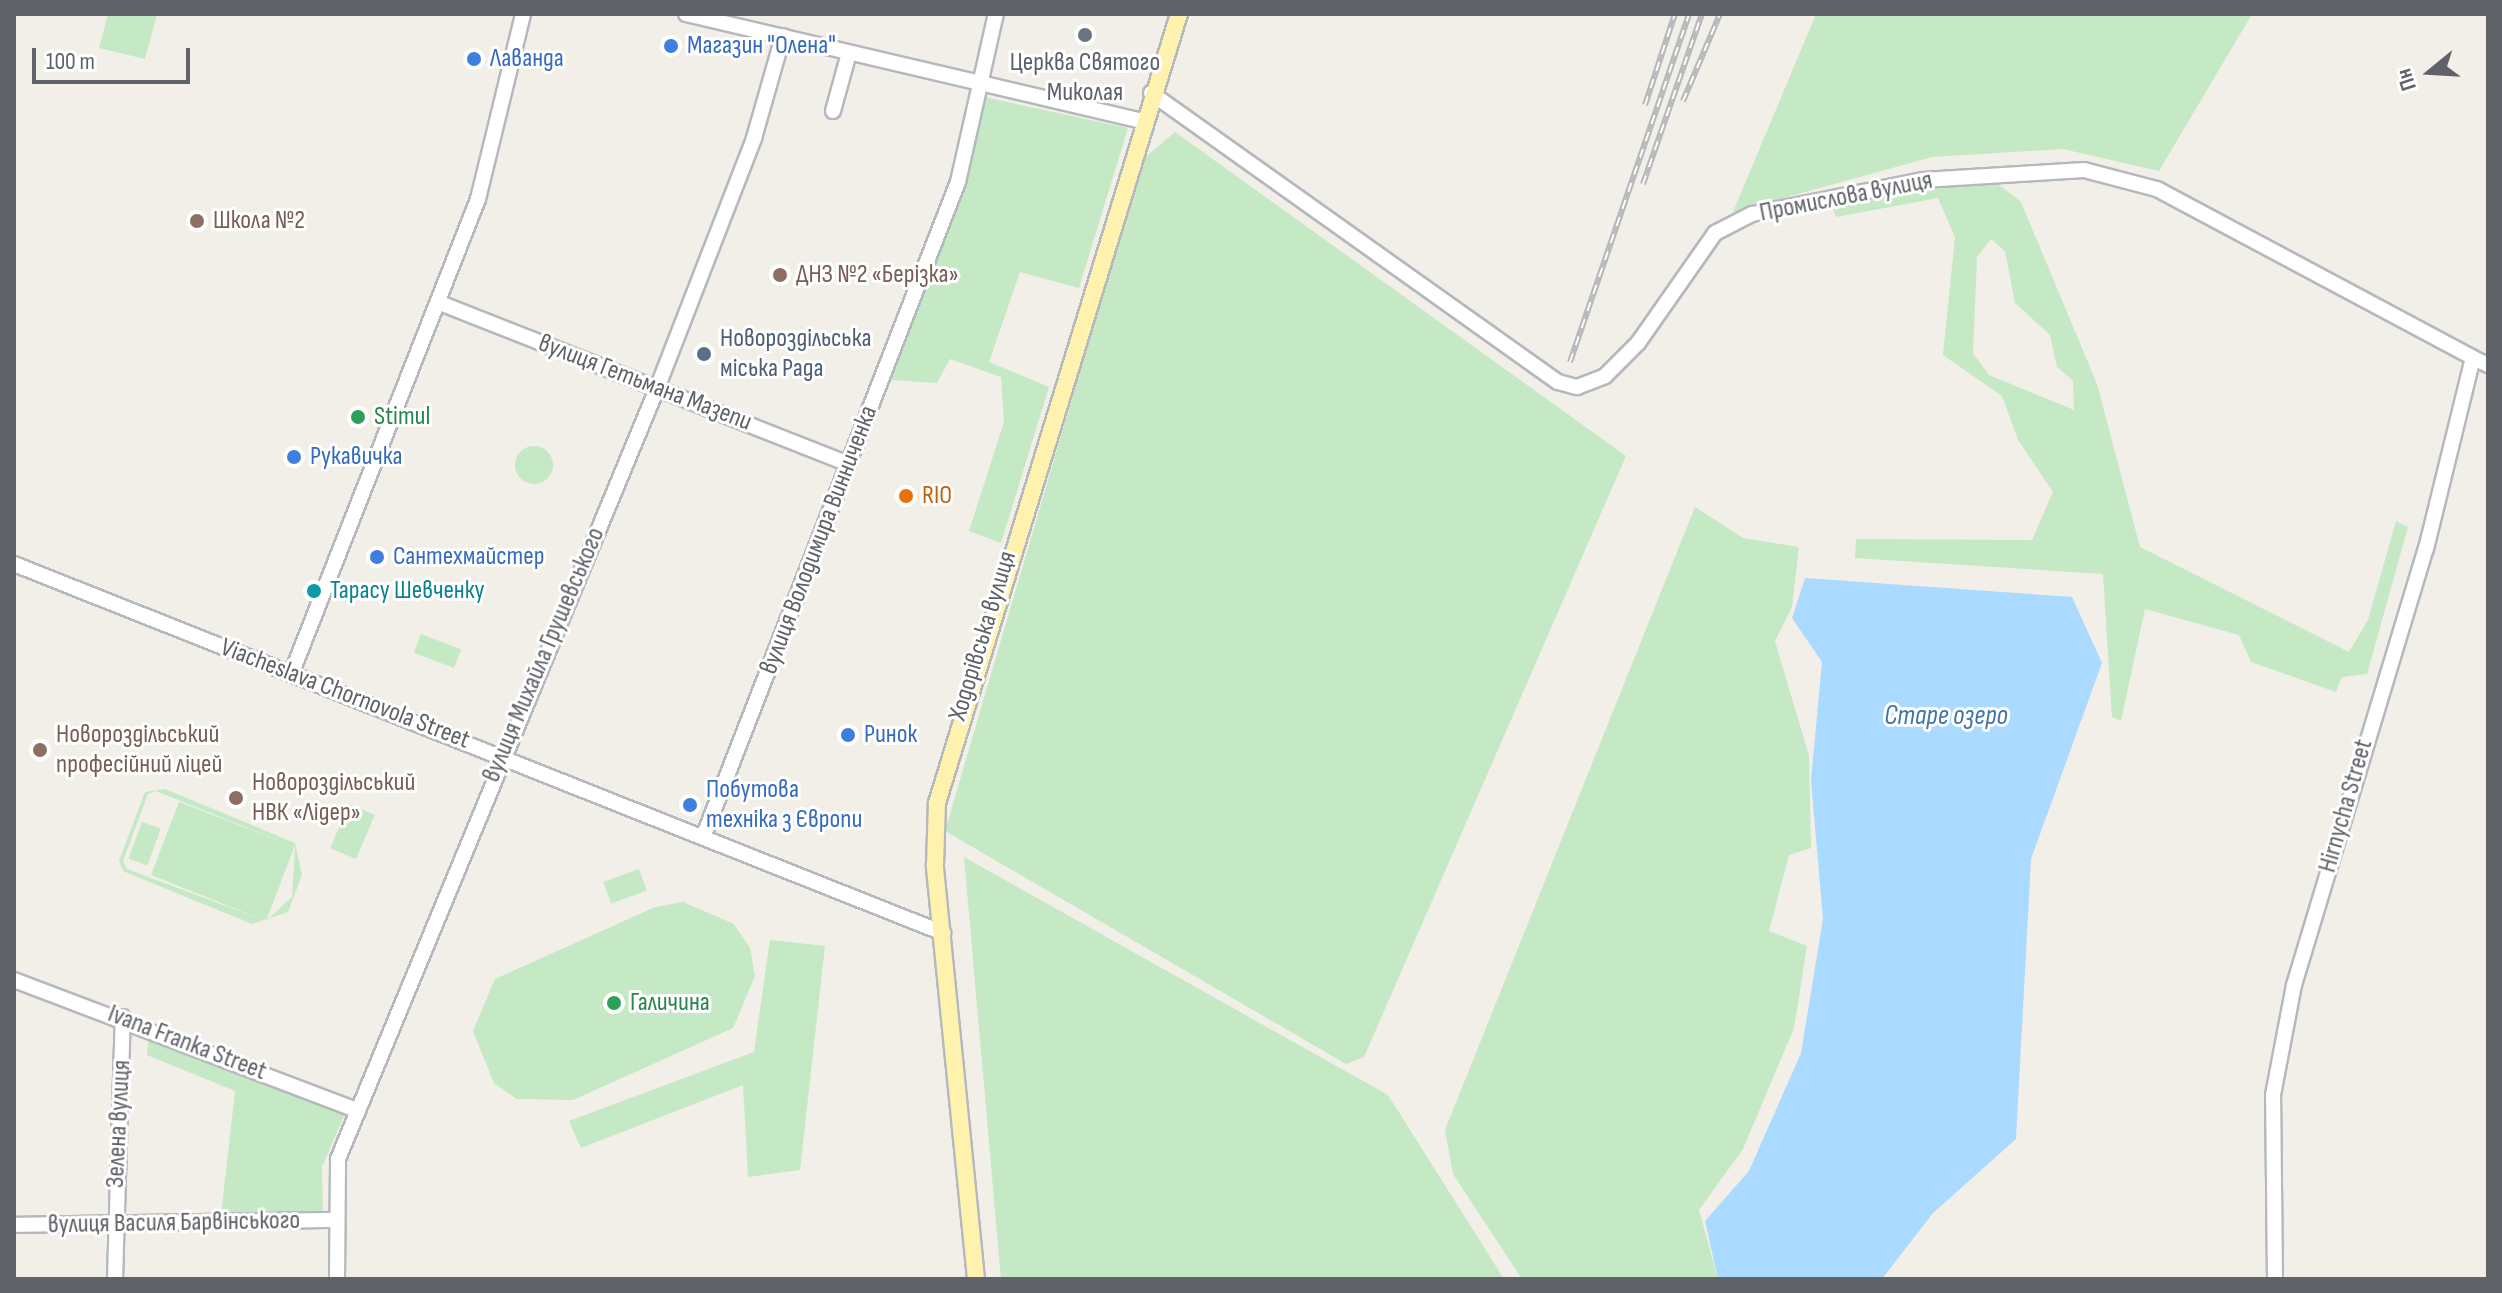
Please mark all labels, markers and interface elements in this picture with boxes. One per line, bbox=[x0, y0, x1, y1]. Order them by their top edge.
marker: Церква Святого Миколая bbox=[1076, 26, 1094, 44]
place label: Магазин "Олена" bbox=[687, 30, 836, 62]
scale bar bbox=[36, 32, 194, 82]
north arrow bbox=[2390, 32, 2470, 112]
marker: Магазин "Олена" bbox=[662, 37, 680, 55]
place label: Лаванда bbox=[490, 43, 564, 75]
text: 100 m bbox=[46, 47, 95, 76]
place label: Церква Святого Миколая bbox=[1010, 47, 1160, 108]
marker: Лаванда bbox=[465, 50, 483, 68]
text: Пн bbox=[2391, 65, 2423, 94]
street label: Промислова вулиця bbox=[1757, 165, 1935, 229]
place label: Школа №2 bbox=[213, 205, 305, 237]
marker: Школа №2 bbox=[188, 212, 206, 230]
place label: ДНЗ №2 «Берізка» bbox=[796, 259, 959, 291]
marker: ДНЗ №2 «Берізка» bbox=[771, 266, 789, 284]
place label: Новороздільська міська Рада bbox=[720, 323, 871, 384]
street label: вулиця Гетьмана Мазепи bbox=[534, 328, 756, 438]
marker: Новороздільська міська Рада bbox=[695, 345, 713, 363]
place label: Stimul bbox=[374, 401, 430, 433]
street label: вулиця Володимира Винниченка bbox=[753, 401, 885, 679]
marker: Stimul bbox=[349, 408, 367, 426]
place label: Рукавичка bbox=[310, 441, 402, 473]
marker: Рукавичка bbox=[285, 448, 303, 466]
place label: RIO bbox=[922, 480, 952, 512]
marker: RIO bbox=[897, 487, 915, 505]
street label: вулиця Михайла Грушевського bbox=[476, 523, 612, 787]
place label: Сантехмайстер bbox=[393, 541, 544, 573]
marker: Сантехмайстер bbox=[368, 548, 386, 566]
street label: Ходорівська вулиця bbox=[942, 548, 1024, 724]
place label: Тарасу Шевченку bbox=[330, 575, 485, 607]
marker: Тарасу Шевченку bbox=[305, 582, 323, 600]
street label: Viacheslava Chornovola Street bbox=[216, 632, 474, 756]
water label: Старе озеро bbox=[1884, 699, 2008, 733]
place label: Новороздільський професійний ліцей bbox=[56, 719, 222, 780]
place label: Ринок bbox=[864, 719, 917, 751]
marker: Ринок bbox=[839, 726, 857, 744]
street label: Hirnycha Street bbox=[2312, 736, 2380, 876]
marker: Новороздільський професійний ліцей bbox=[31, 741, 49, 759]
place label: Новороздільський НВК «Лідер» bbox=[252, 767, 415, 828]
place label: Побутова техніка з Європи bbox=[706, 774, 862, 836]
marker: Новороздільський НВК «Лідер» bbox=[227, 789, 245, 807]
marker: Побутова техніка з Європи bbox=[681, 796, 699, 814]
place label: Галичина bbox=[630, 987, 710, 1019]
marker: Галичина bbox=[605, 994, 623, 1012]
street label: Ivana Franka Street bbox=[103, 998, 271, 1088]
street label: Зелена вулиця bbox=[100, 1059, 138, 1189]
street label: вулиця Василя Барвінського bbox=[48, 1205, 300, 1241]

